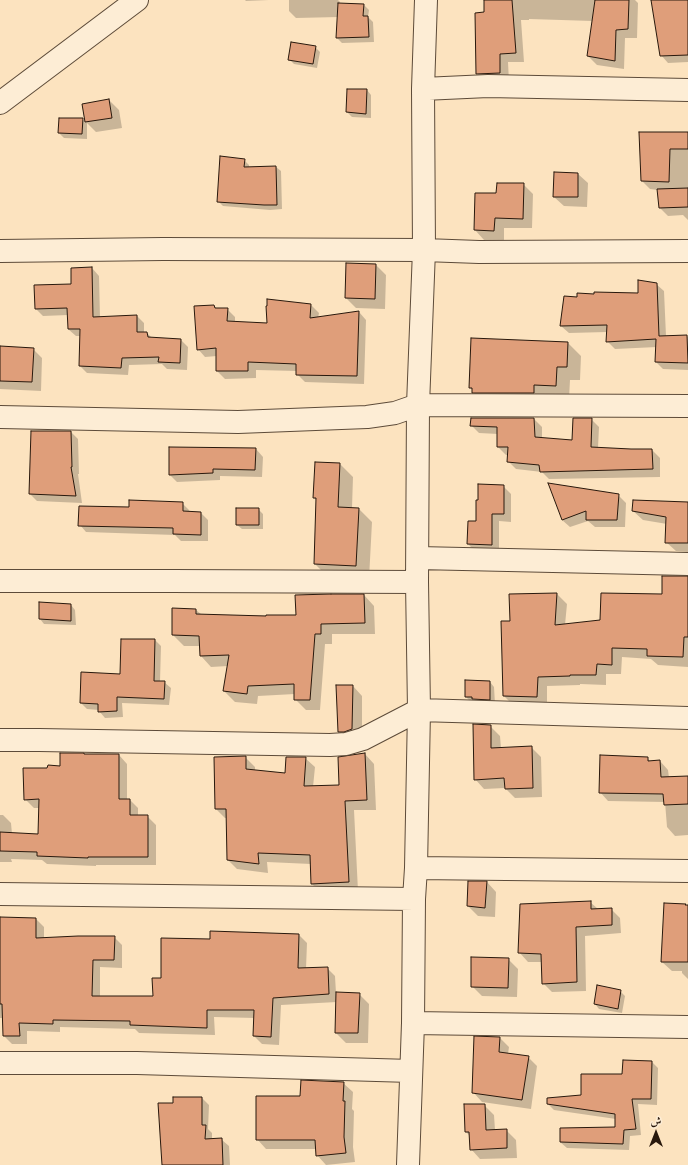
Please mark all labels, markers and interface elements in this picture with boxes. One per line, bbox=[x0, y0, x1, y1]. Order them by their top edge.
north arrow bbox=[636, 1113, 676, 1153]
text: ش bbox=[651, 1114, 661, 1128]

